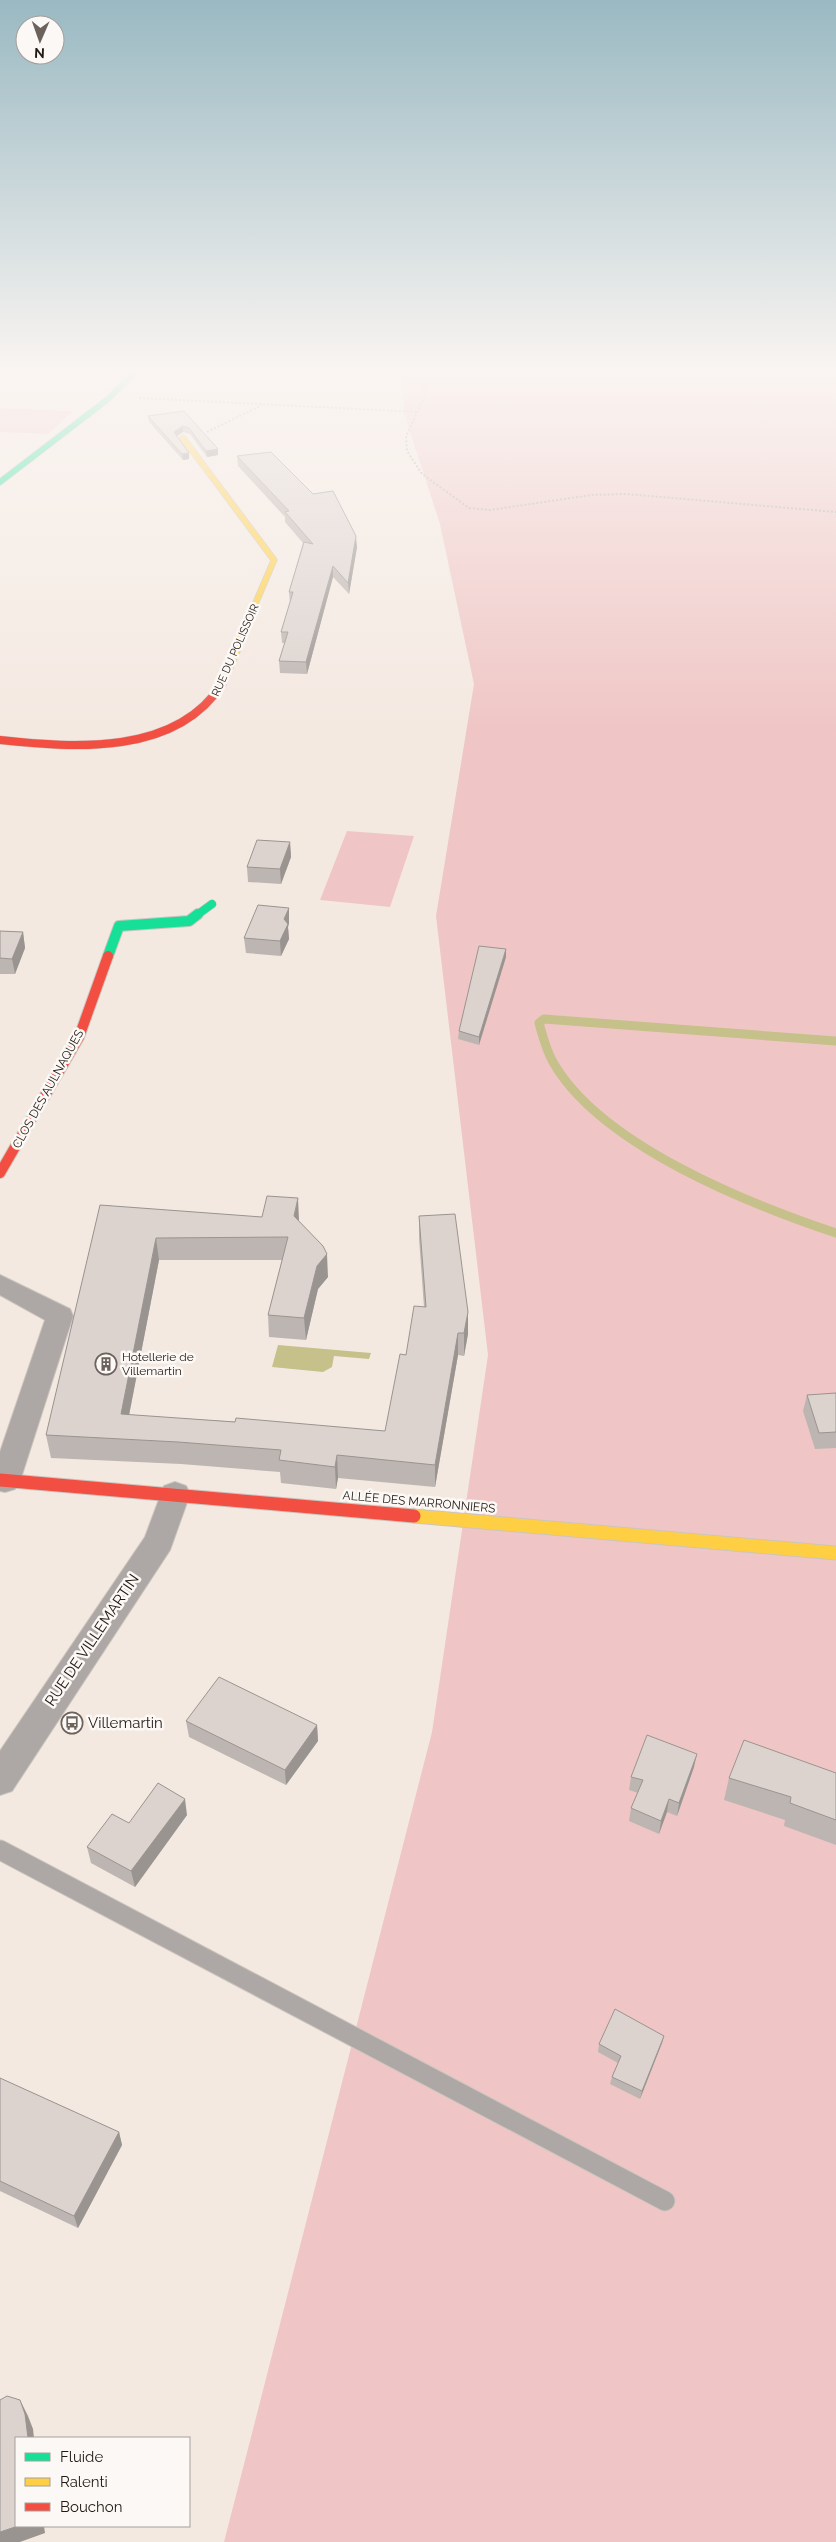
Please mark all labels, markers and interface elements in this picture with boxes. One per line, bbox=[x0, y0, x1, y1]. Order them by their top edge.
north arrow bbox=[15, 15, 65, 65]
text: N bbox=[34, 45, 45, 61]
street label: RUE DU POLISSOIR bbox=[209, 602, 262, 698]
street label: CLOS DES AULNAQUES bbox=[10, 1027, 86, 1151]
place label: Hotellerie de Villemartin bbox=[122, 1350, 194, 1378]
building icon: Hotellerie de Villemartin bbox=[94, 1352, 118, 1376]
street label: ALLÉE DES MARRONNIERS bbox=[342, 1488, 496, 1516]
street label: RUE DE VILLEMARTIN bbox=[41, 1571, 143, 1709]
bus stop icon: Villemartin bbox=[60, 1711, 84, 1735]
place label: Villemartin bbox=[88, 1714, 163, 1732]
legend bbox=[15, 2437, 190, 2527]
text: Fluide bbox=[60, 2448, 103, 2466]
text: Ralenti bbox=[60, 2473, 108, 2491]
text: Bouchon bbox=[60, 2498, 122, 2516]

